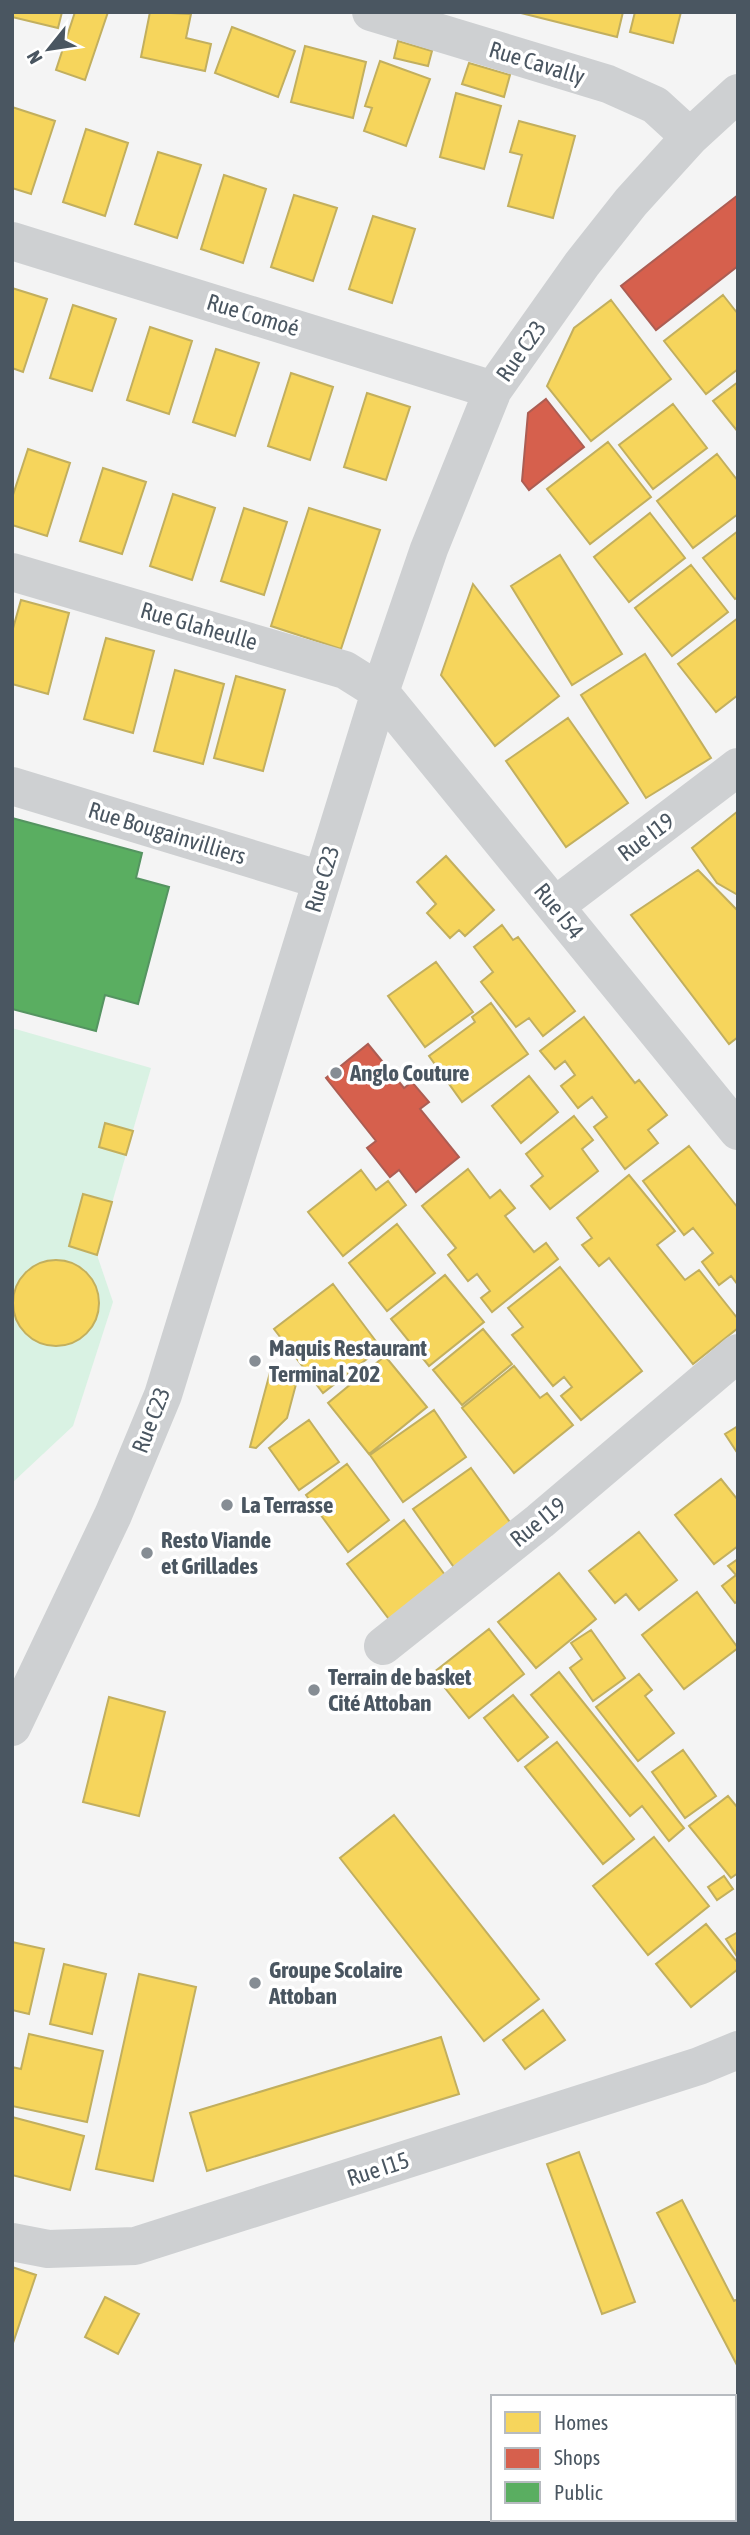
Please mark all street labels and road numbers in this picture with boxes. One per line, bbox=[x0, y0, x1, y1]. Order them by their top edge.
street label: Rue Cavally bbox=[486, 36, 588, 90]
street label: Rue Comoé bbox=[204, 289, 302, 341]
street label: Rue C23 bbox=[491, 316, 551, 386]
street label: Rue Glaheulle bbox=[138, 597, 260, 655]
street label: Rue Bougainvilliers bbox=[85, 797, 249, 869]
street label: Rue I19 bbox=[613, 807, 679, 867]
street label: Rue C23 bbox=[300, 843, 344, 915]
street label: Rue I54 bbox=[529, 878, 589, 944]
street label: Rue C23 bbox=[127, 1384, 175, 1456]
street label: Rue I19 bbox=[505, 1492, 571, 1552]
street label: Rue I15 bbox=[344, 2147, 412, 2191]

